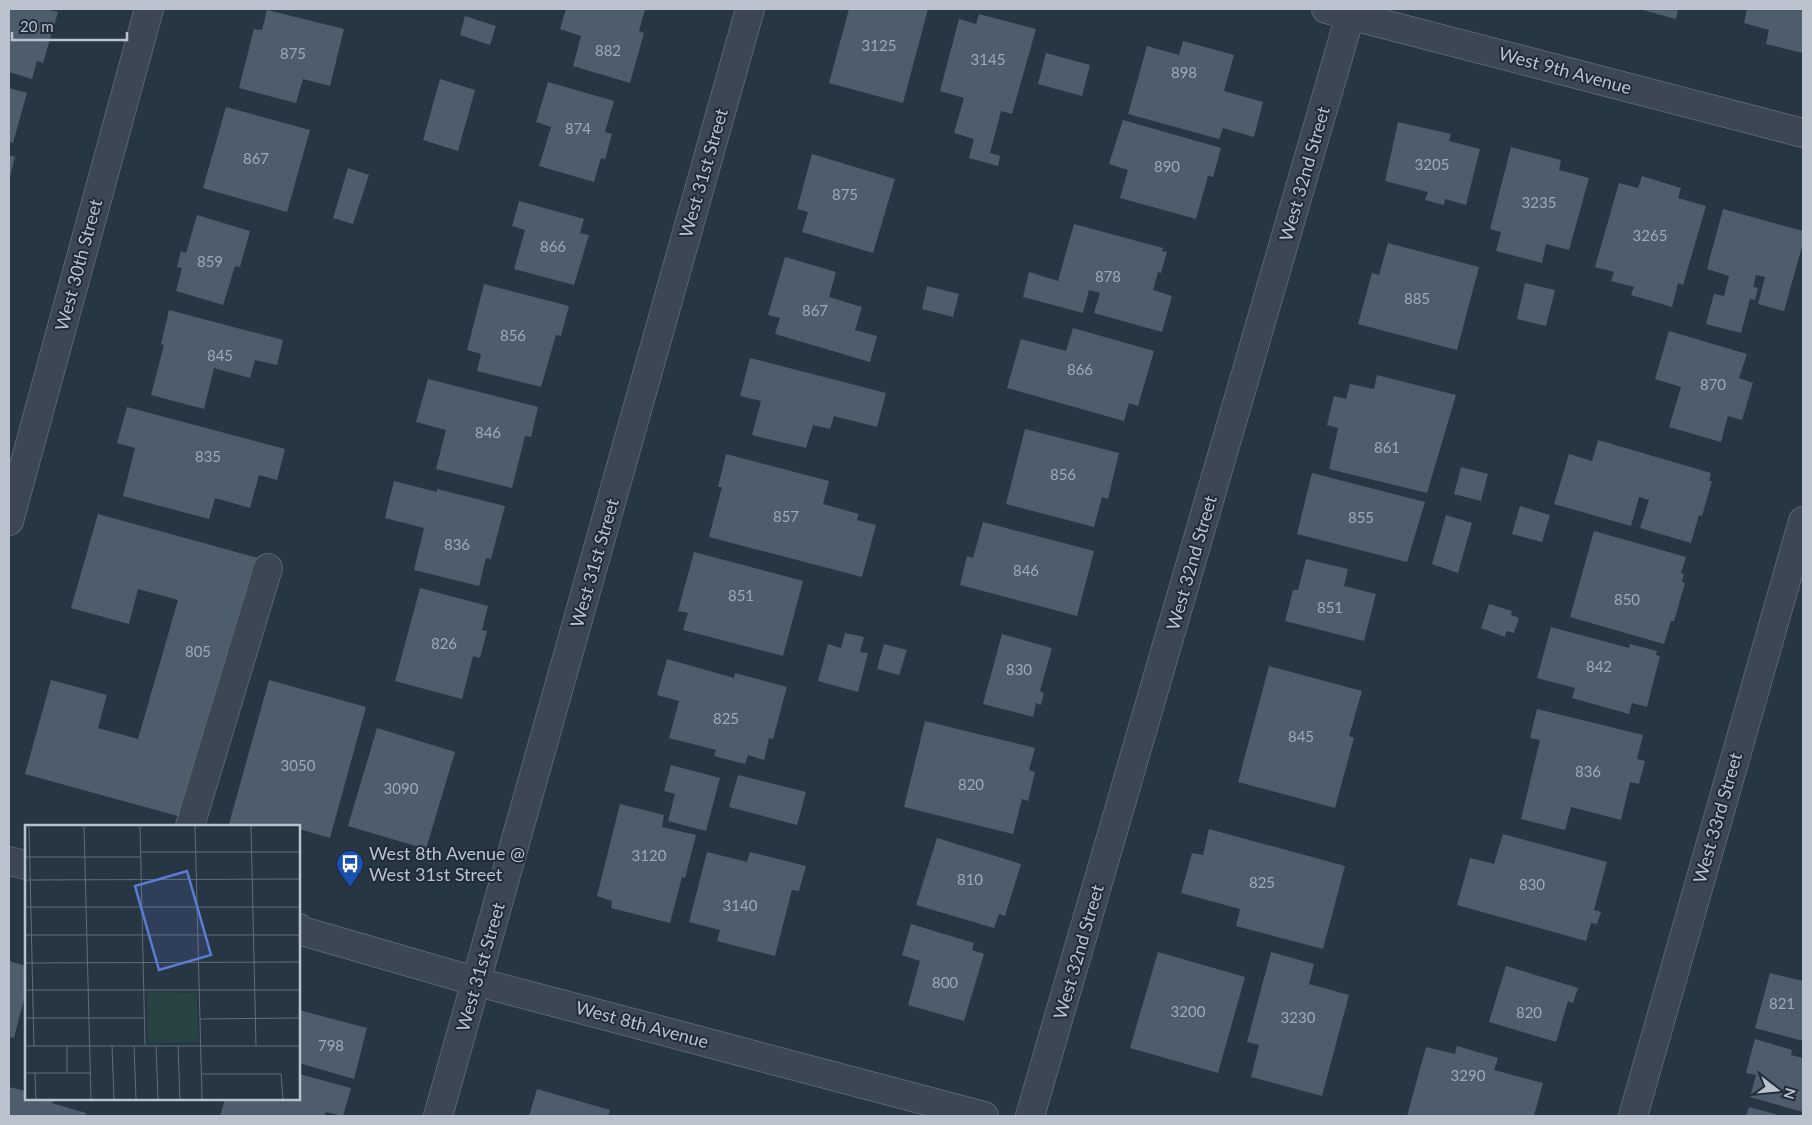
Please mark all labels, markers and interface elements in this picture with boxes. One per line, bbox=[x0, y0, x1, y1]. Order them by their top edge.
scale bar bbox=[12, 10, 128, 42]
text: 20 m bbox=[20, 17, 54, 35]
house number: 3125 bbox=[862, 36, 896, 54]
house number: 882 bbox=[595, 41, 621, 59]
street label: West 9th Avenue bbox=[1496, 42, 1634, 98]
house number: 875 bbox=[280, 44, 306, 62]
house number: 3145 bbox=[971, 50, 1005, 68]
house number: 898 bbox=[1171, 63, 1197, 81]
street label: West 32nd Street bbox=[1274, 103, 1334, 244]
street label: West 31st Street bbox=[674, 105, 732, 240]
house number: 874 bbox=[565, 119, 591, 137]
house number: 867 bbox=[243, 149, 269, 167]
house number: 3205 bbox=[1415, 155, 1449, 173]
house number: 890 bbox=[1154, 157, 1180, 175]
house number: 875 bbox=[832, 185, 858, 203]
house number: 3235 bbox=[1522, 193, 1556, 211]
street label: West 30th Street bbox=[50, 196, 106, 333]
house number: 3265 bbox=[1633, 226, 1667, 244]
house number: 866 bbox=[540, 237, 566, 255]
house number: 859 bbox=[197, 252, 223, 270]
house number: 878 bbox=[1095, 267, 1121, 285]
house number: 885 bbox=[1404, 289, 1430, 307]
house number: 867 bbox=[802, 301, 828, 319]
house number: 856 bbox=[500, 326, 526, 344]
house number: 845 bbox=[207, 346, 233, 364]
house number: 866 bbox=[1067, 360, 1093, 378]
house number: 870 bbox=[1700, 375, 1726, 393]
house number: 846 bbox=[475, 423, 501, 441]
house number: 861 bbox=[1374, 438, 1400, 456]
house number: 835 bbox=[195, 447, 221, 465]
house number: 856 bbox=[1050, 465, 1076, 483]
street label: West 32nd Street bbox=[1161, 492, 1221, 633]
street label: West 31st Street bbox=[565, 495, 623, 630]
house number: 857 bbox=[773, 507, 799, 525]
house number: 855 bbox=[1348, 508, 1374, 526]
house number: 836 bbox=[444, 535, 470, 553]
house number: 846 bbox=[1013, 561, 1039, 579]
house number: 851 bbox=[728, 586, 754, 604]
house number: 850 bbox=[1614, 590, 1640, 608]
house number: 851 bbox=[1317, 598, 1343, 616]
house number: 826 bbox=[431, 634, 457, 652]
house number: 805 bbox=[185, 642, 211, 660]
house number: 842 bbox=[1586, 657, 1612, 675]
house number: 830 bbox=[1006, 660, 1032, 678]
house number: 825 bbox=[713, 709, 739, 727]
house number: 845 bbox=[1288, 727, 1314, 745]
street label: West 33rd Street bbox=[1688, 749, 1746, 886]
house number: 3050 bbox=[281, 756, 316, 774]
house number: 836 bbox=[1575, 762, 1601, 780]
house number: 820 bbox=[958, 775, 984, 793]
house number: 3090 bbox=[384, 779, 419, 797]
inset map bbox=[25, 825, 300, 1100]
place label: West 8th Avenue @ West 31st Street bbox=[369, 842, 525, 885]
house number: 3120 bbox=[632, 846, 667, 864]
bus stop icon: West 8th Avenue @ West 31st Street bbox=[335, 849, 365, 888]
house number: 810 bbox=[957, 870, 983, 888]
house number: 825 bbox=[1249, 873, 1275, 891]
house number: 830 bbox=[1519, 875, 1545, 893]
street label: West 32nd Street bbox=[1048, 881, 1108, 1022]
house number: 3140 bbox=[723, 896, 758, 914]
street label: West 31st Street bbox=[451, 899, 509, 1034]
house number: 800 bbox=[932, 973, 958, 991]
house number: 821 bbox=[1769, 994, 1795, 1012]
street label: West 8th Avenue bbox=[573, 996, 711, 1052]
house number: 3200 bbox=[1171, 1002, 1206, 1020]
house number: 820 bbox=[1516, 1003, 1542, 1021]
house number: 3230 bbox=[1281, 1008, 1316, 1026]
house number: 798 bbox=[318, 1036, 344, 1054]
north arrow bbox=[1752, 1065, 1802, 1115]
house number: 3290 bbox=[1451, 1066, 1486, 1084]
text: N bbox=[1780, 1086, 1800, 1101]

